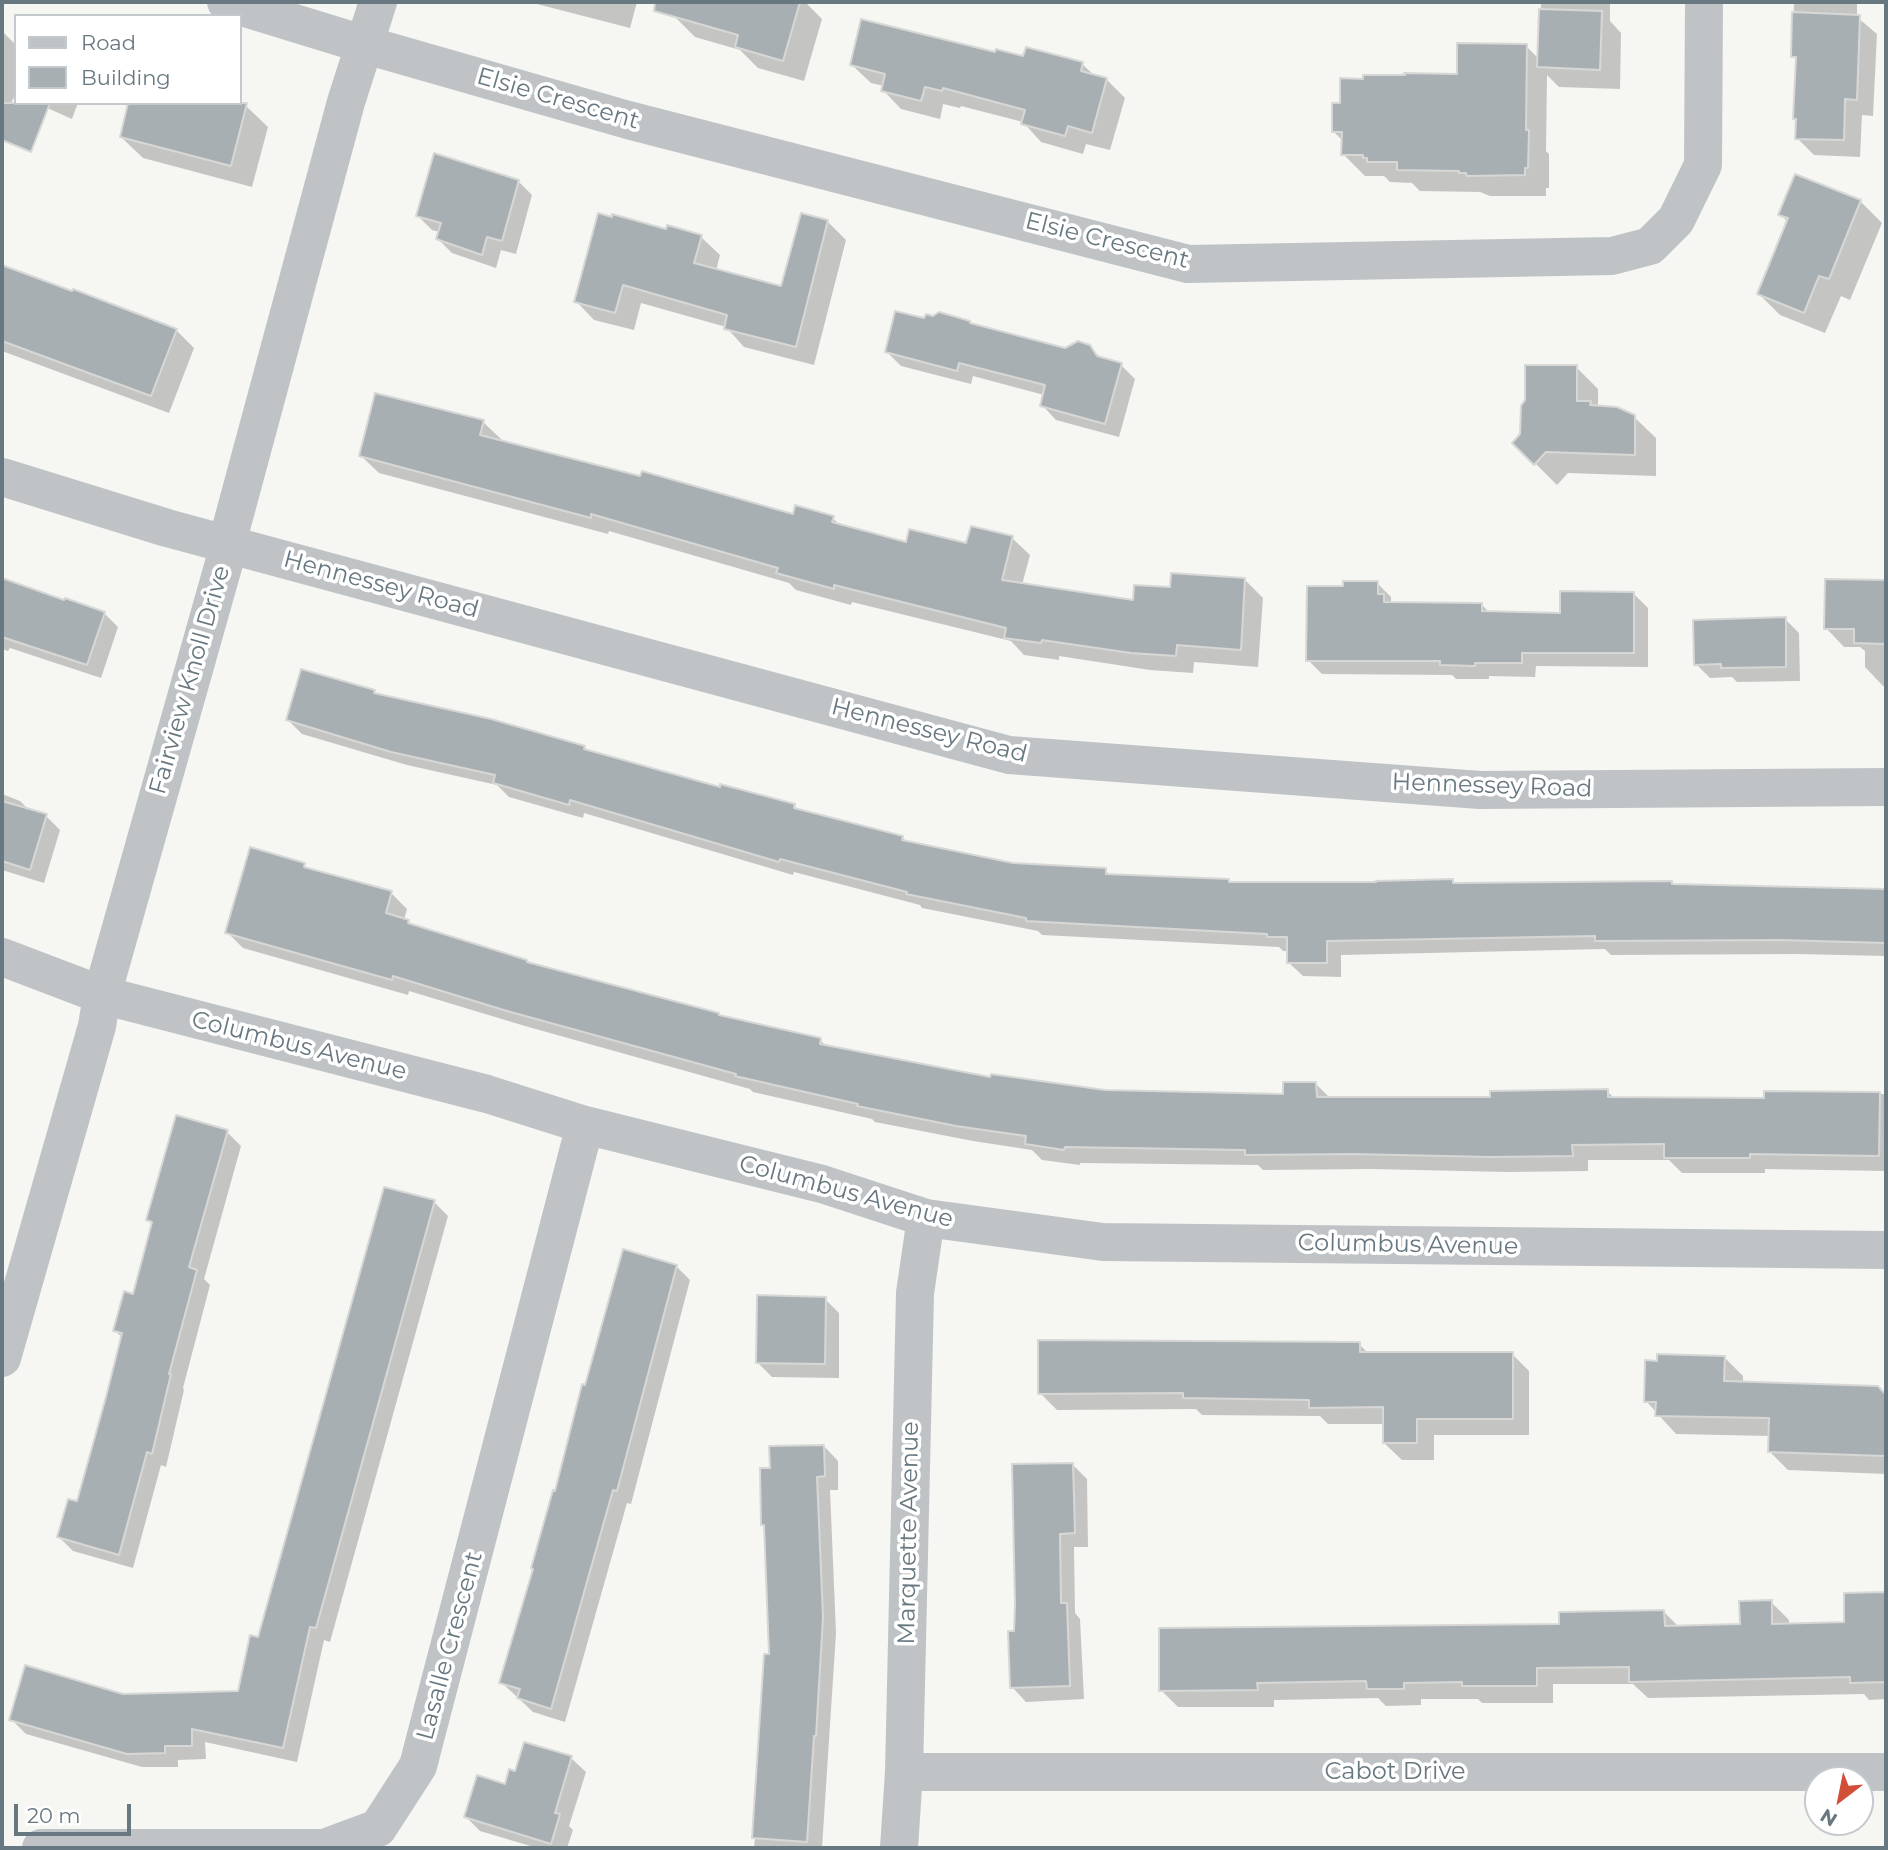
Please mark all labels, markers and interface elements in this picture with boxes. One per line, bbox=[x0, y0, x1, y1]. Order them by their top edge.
legend bbox=[14, 14, 242, 105]
text: Road bbox=[81, 30, 136, 55]
street label: Elsie Crescent bbox=[473, 62, 643, 136]
text: Building bbox=[81, 65, 171, 90]
street label: Elsie Crescent bbox=[1022, 207, 1192, 275]
street label: Hennessey Road bbox=[280, 545, 482, 625]
street label: Fairview Knoll Drive bbox=[144, 562, 236, 798]
street label: Hennessey Road bbox=[828, 693, 1030, 769]
street label: Hennessey Road bbox=[1391, 768, 1593, 804]
street label: Columbus Avenue bbox=[189, 1005, 409, 1087]
street label: Columbus Avenue bbox=[736, 1150, 956, 1234]
street label: Columbus Avenue bbox=[1297, 1229, 1519, 1261]
street label: Marquette Avenue bbox=[893, 1421, 925, 1645]
street label: Lasalle Crescent bbox=[411, 1548, 489, 1744]
street label: Cabot Drive bbox=[1324, 1758, 1466, 1786]
north arrow bbox=[1804, 1766, 1874, 1836]
scale bar bbox=[18, 1790, 135, 1834]
text: 20 m bbox=[27, 1803, 81, 1828]
text: N bbox=[1816, 1804, 1841, 1831]

